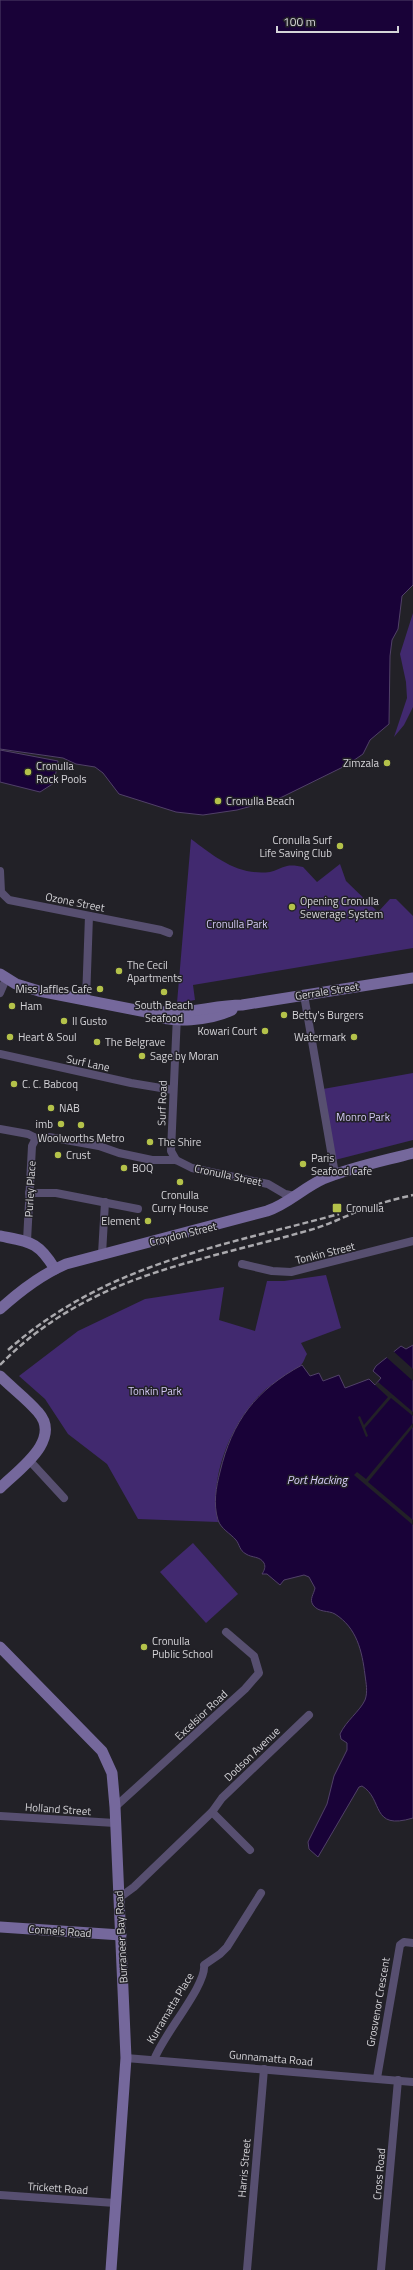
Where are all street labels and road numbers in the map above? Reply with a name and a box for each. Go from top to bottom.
street label: Ozone Street [44,888,106,916]
street label: Gerrale Street [294,978,360,1004]
street label: Surf Lane [65,1051,112,1075]
street label: Surf Road [153,1080,171,1126]
street label: Purley Place [21,1160,39,1218]
street label: Cronulla Street [193,1160,263,1190]
street label: Croydon Street [148,1218,218,1250]
street label: Tonkin Street [294,1238,357,1268]
street label: Excelsior Road [171,1686,231,1744]
street label: Dodson Avenue [220,1723,284,1785]
street label: Holland Street [24,1799,92,1819]
street label: Burraneer Bay Road [111,1890,131,1984]
street label: Connels Road [28,1921,92,1941]
street label: Grosvenor Crescent [362,1956,394,2048]
street label: Kurramatta Place [142,1969,198,2047]
street label: Gunnamatta Road [228,2046,314,2070]
street label: Harris Street [233,2138,255,2198]
street label: Cross Road [369,2147,389,2201]
street label: Trickett Road [27,2178,89,2198]

